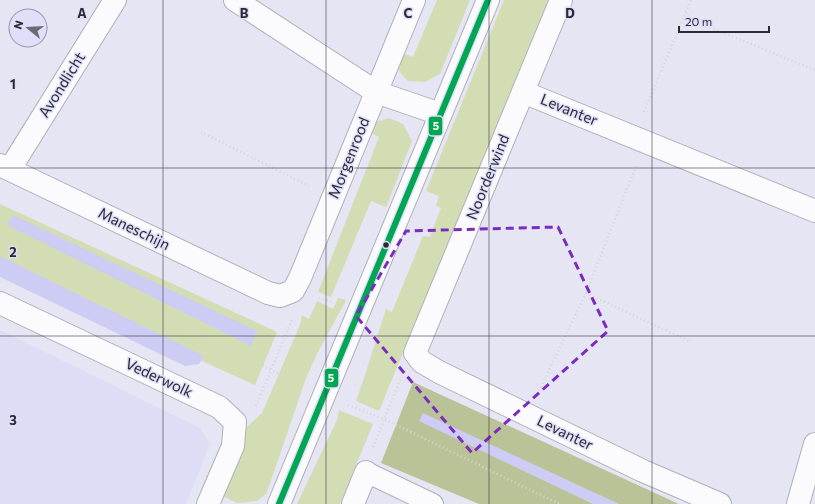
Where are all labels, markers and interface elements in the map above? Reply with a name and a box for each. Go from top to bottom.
text: A [77,5,87,21]
text: B [240,5,249,21]
text: C [404,5,413,21]
text: D [565,5,575,21]
north arrow [8,8,48,48]
scale bar [679,8,769,34]
text: 20 m [685,14,712,28]
text: N [11,19,25,31]
street label: Avondlicht [34,49,88,120]
text: 1 [10,76,16,92]
street label: Levanter [538,89,601,129]
street label: Morgenrood [324,114,373,201]
line badge: 5 [428,116,443,136]
text: 5 [433,119,439,132]
street label: Noorderwind [462,131,512,222]
street label: Maneschijn [96,203,173,253]
unlabelled marker [381,240,391,250]
text: 2 [9,244,17,260]
street label: Vederwolk [123,354,196,401]
line badge: 5 [324,368,339,388]
text: 5 [328,371,334,384]
street label: Levanter [534,411,596,453]
text: 3 [9,412,17,428]

